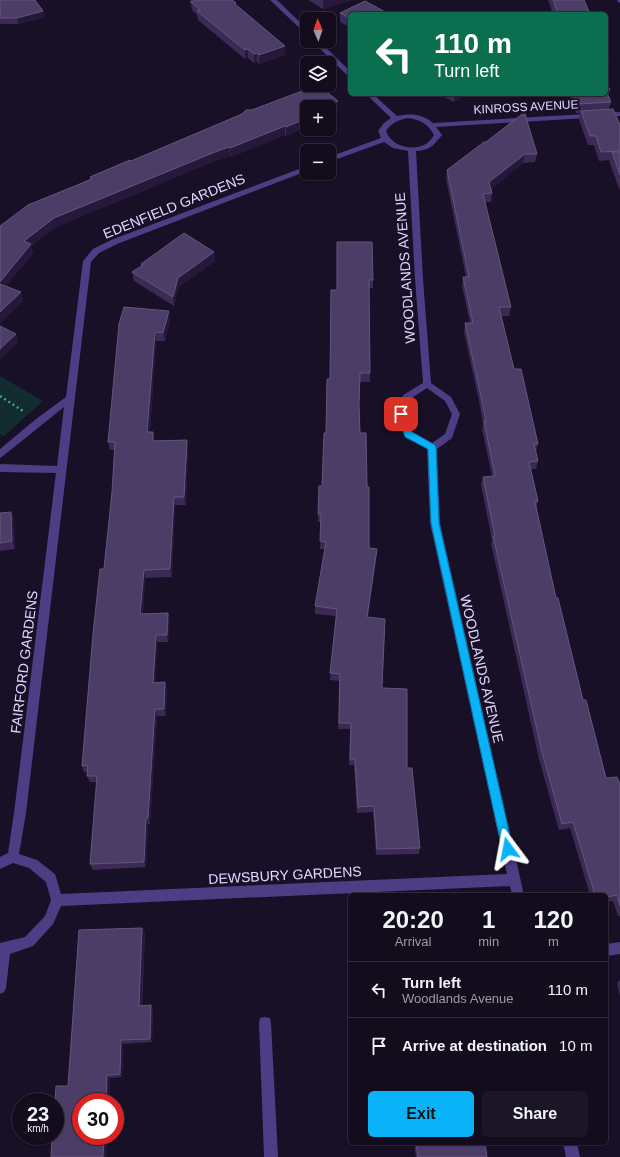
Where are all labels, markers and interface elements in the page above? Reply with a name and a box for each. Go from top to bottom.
north arrow [300,12,336,48]
map controls [300,12,336,180]
icon: left [368,28,420,80]
text: 110 m [434,28,512,59]
button: layers [300,56,336,92]
text: Turn left [434,61,499,81]
street label: KINROSS AVENUE [473,97,579,117]
button: + [300,100,336,136]
button: − [300,144,336,180]
street label: EDENFIELD GARDENS [101,170,247,242]
street label: WOODLANDS AVENUE [392,192,418,344]
pin [384,397,418,431]
icon: arrive [390,403,412,425]
street label: FAIRFORD GARDENS [7,590,41,734]
street label: WOODLANDS AVENUE [457,593,507,745]
position arrow [487,828,529,870]
street label: DEWSBURY GARDENS [208,863,362,887]
text: 20:20 [382,906,444,933]
text: 1 [482,906,495,933]
text: 120 [534,906,574,933]
text: Arrival [395,934,432,949]
text: min [478,934,499,949]
text: m [548,934,559,949]
text: Turn left [402,974,461,991]
icon: left [368,979,390,1001]
text: 110 m [547,981,588,998]
text: Woodlands Avenue [402,991,514,1006]
icon: arrive [368,1035,390,1057]
text: Arrive at destination [402,1037,547,1054]
text: 10 m [559,1037,592,1054]
button: Exit [368,1091,474,1137]
button: Share [482,1091,588,1137]
speed limit sign: 30 [72,1093,124,1145]
text: 23 [27,1103,49,1125]
text: km/h [27,1123,49,1134]

